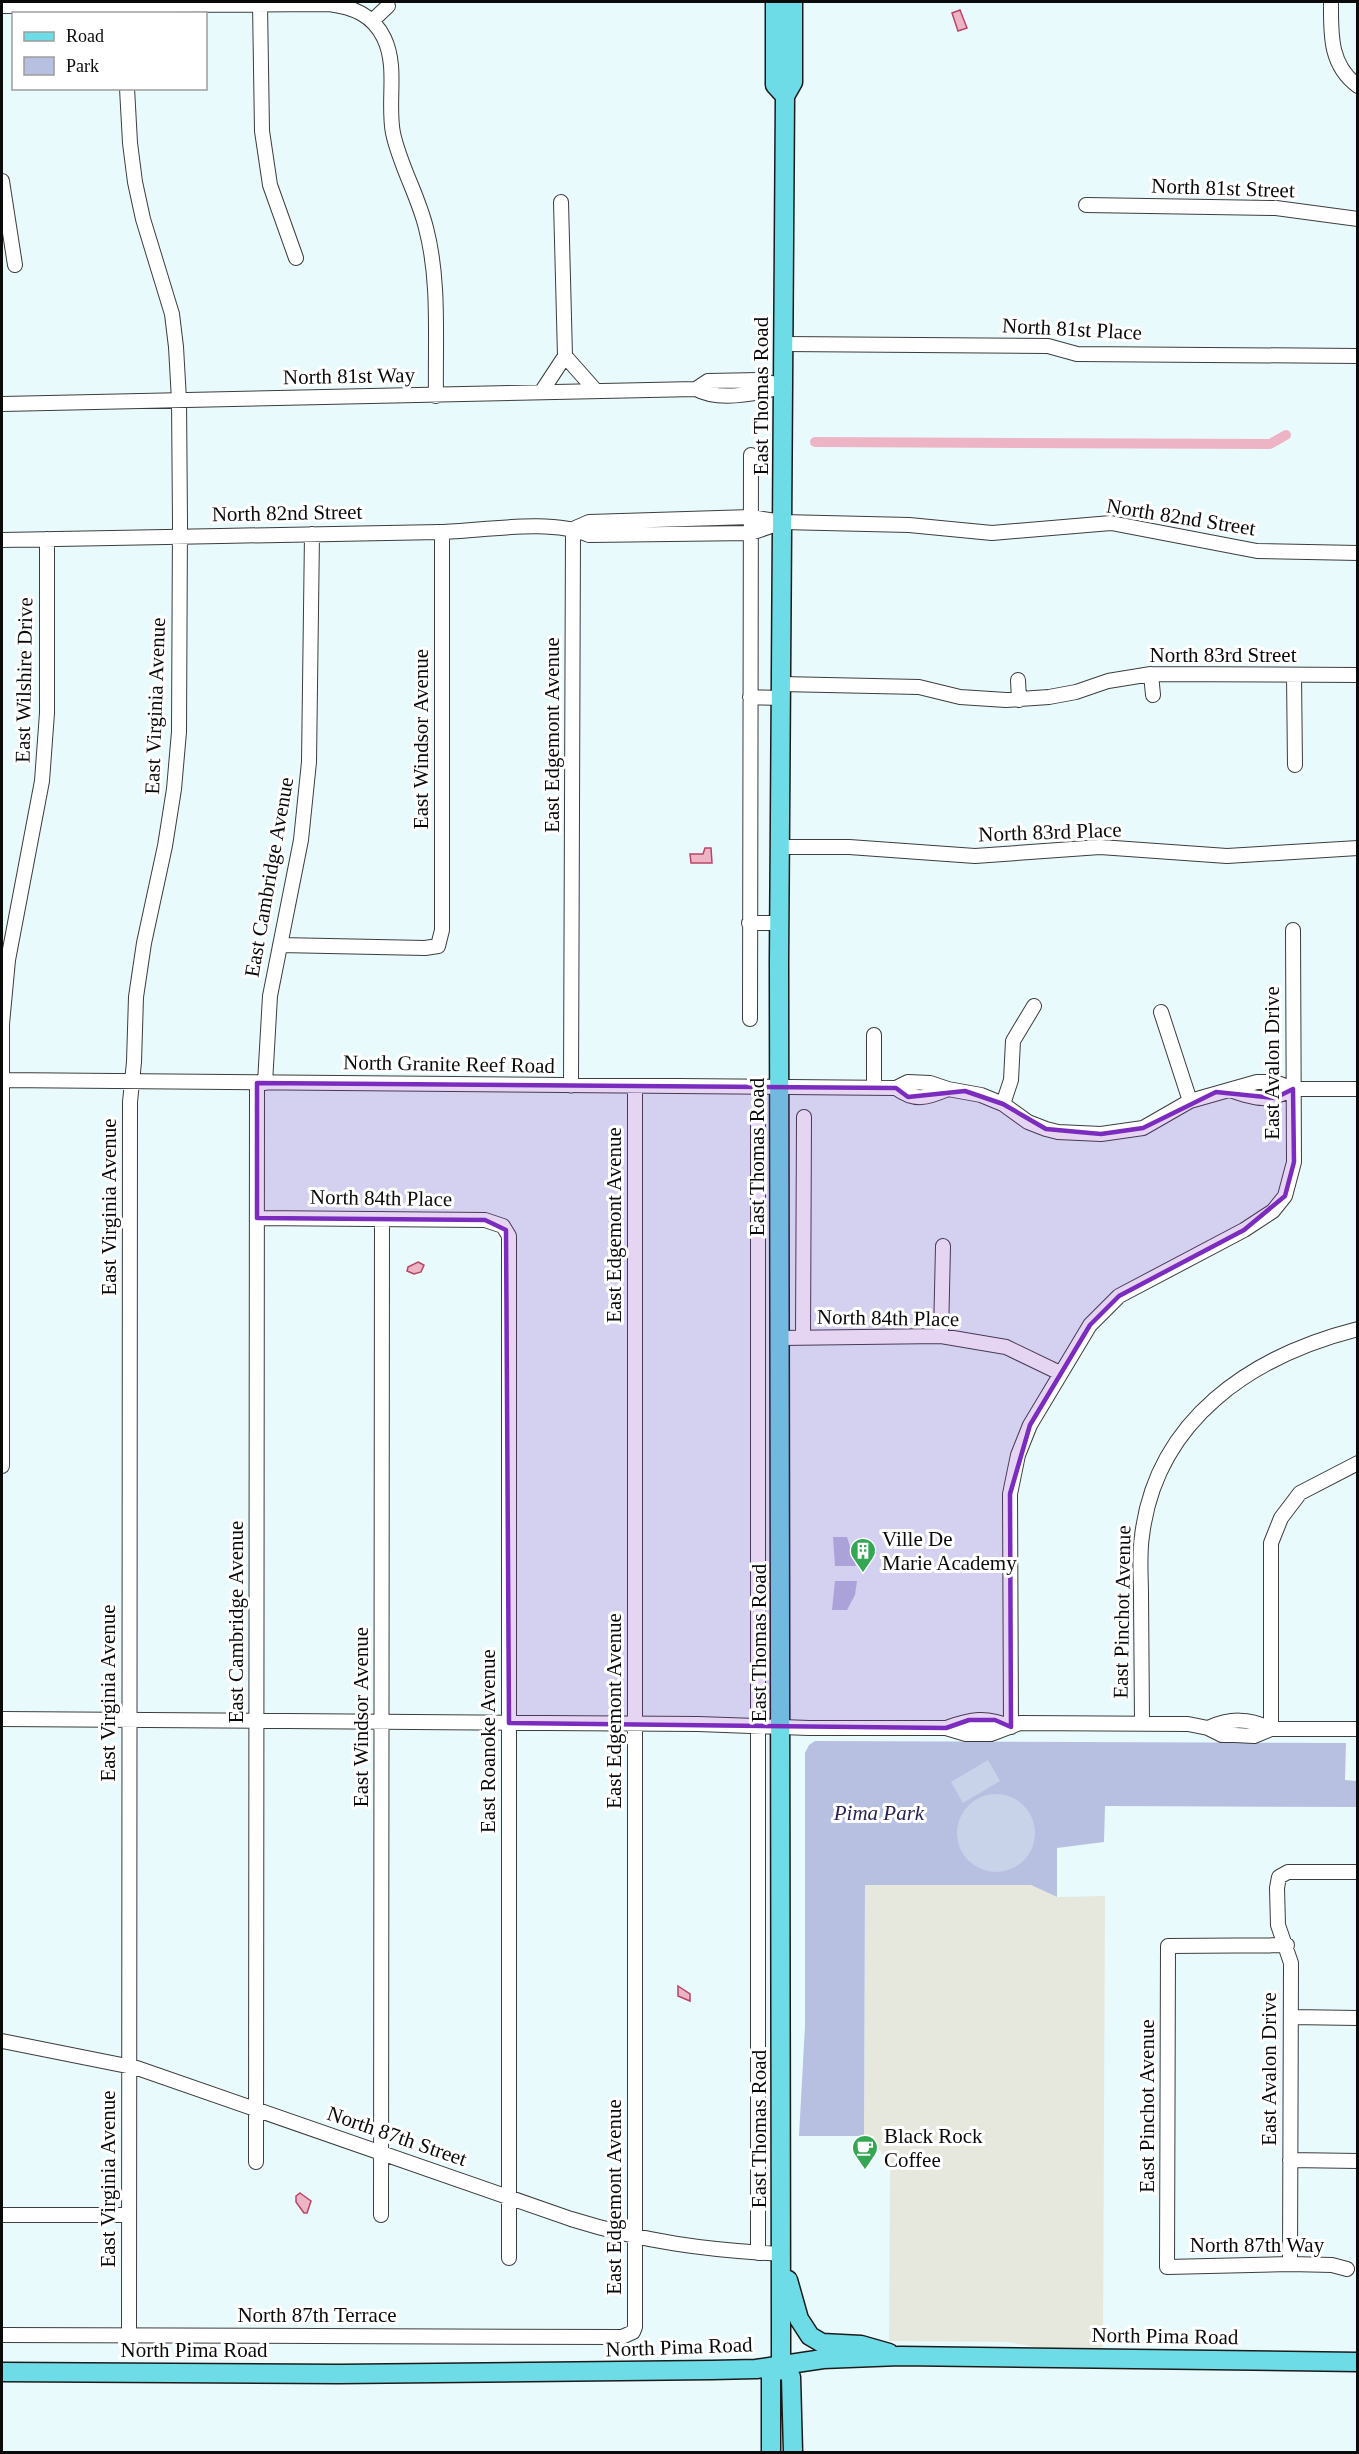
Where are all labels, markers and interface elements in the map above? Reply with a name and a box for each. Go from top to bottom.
legend [12,12,207,90]
text: Road [66,26,104,46]
text: Park [66,56,99,76]
street label: North 81st Street [1151,174,1295,203]
street label: North 81st Place [1001,313,1143,345]
street label: East Thomas Road [749,316,773,475]
street label: North 81st Way [283,363,416,389]
street label: North 82nd Street [1105,493,1257,541]
street label: North 82nd Street [212,500,363,526]
street label: East Wilshire Drive [11,597,37,763]
street label: East Virginia Avenue [140,617,170,795]
street label: East Edgemont Avenue [540,637,564,833]
street label: North 83rd Street [1150,643,1297,667]
street label: East Windsor Avenue [409,649,433,829]
street label: East Cambridge Avenue [240,775,298,979]
street label: North 83rd Place [978,818,1122,846]
street label: East Avalon Drive [1260,986,1284,1140]
street label: North Granite Reef Road [343,1050,556,1078]
street label: East Thomas Road [745,1077,769,1236]
street label: East Virginia Avenue [97,1118,121,1296]
street label: East Edgemont Avenue [602,1127,626,1323]
street label: North 84th Place [310,1185,452,1211]
street label: North 84th Place [817,1305,959,1331]
street label: East Cambridge Avenue [224,1521,248,1723]
street label: East Pinchot Avenue [1108,1525,1136,1699]
place label: Ville De Marie Academy [882,1527,1017,1575]
building icon: Ville De Marie Academy [848,1536,878,1574]
street label: East Thomas Road [747,1563,771,1722]
street label: East Virginia Avenue [96,1604,120,1782]
street label: East Edgemont Avenue [602,1613,626,1809]
street label: East Windsor Avenue [349,1627,373,1807]
street label: East Roanoke Avenue [476,1649,500,1833]
park label: Pima Park [833,1801,925,1825]
street label: East Avalon Drive [1257,1992,1281,2146]
street label: East Pinchot Avenue [1135,2019,1159,2193]
street label: East Thomas Road [747,2049,771,2208]
street label: East Virginia Avenue [96,2090,120,2268]
street label: East Edgemont Avenue [602,2099,626,2295]
street label: North 87th Street [324,2101,470,2171]
place label: Black Rock Coffee [884,2124,983,2172]
cafe icon: Black Rock Coffee [850,2133,880,2171]
street label: North 87th Way [1190,2233,1325,2257]
street label: North 87th Terrace [237,2303,397,2327]
street label: North Pima Road [1091,2323,1239,2349]
street label: North Pima Road [605,2332,753,2362]
street label: North Pima Road [121,2338,268,2362]

